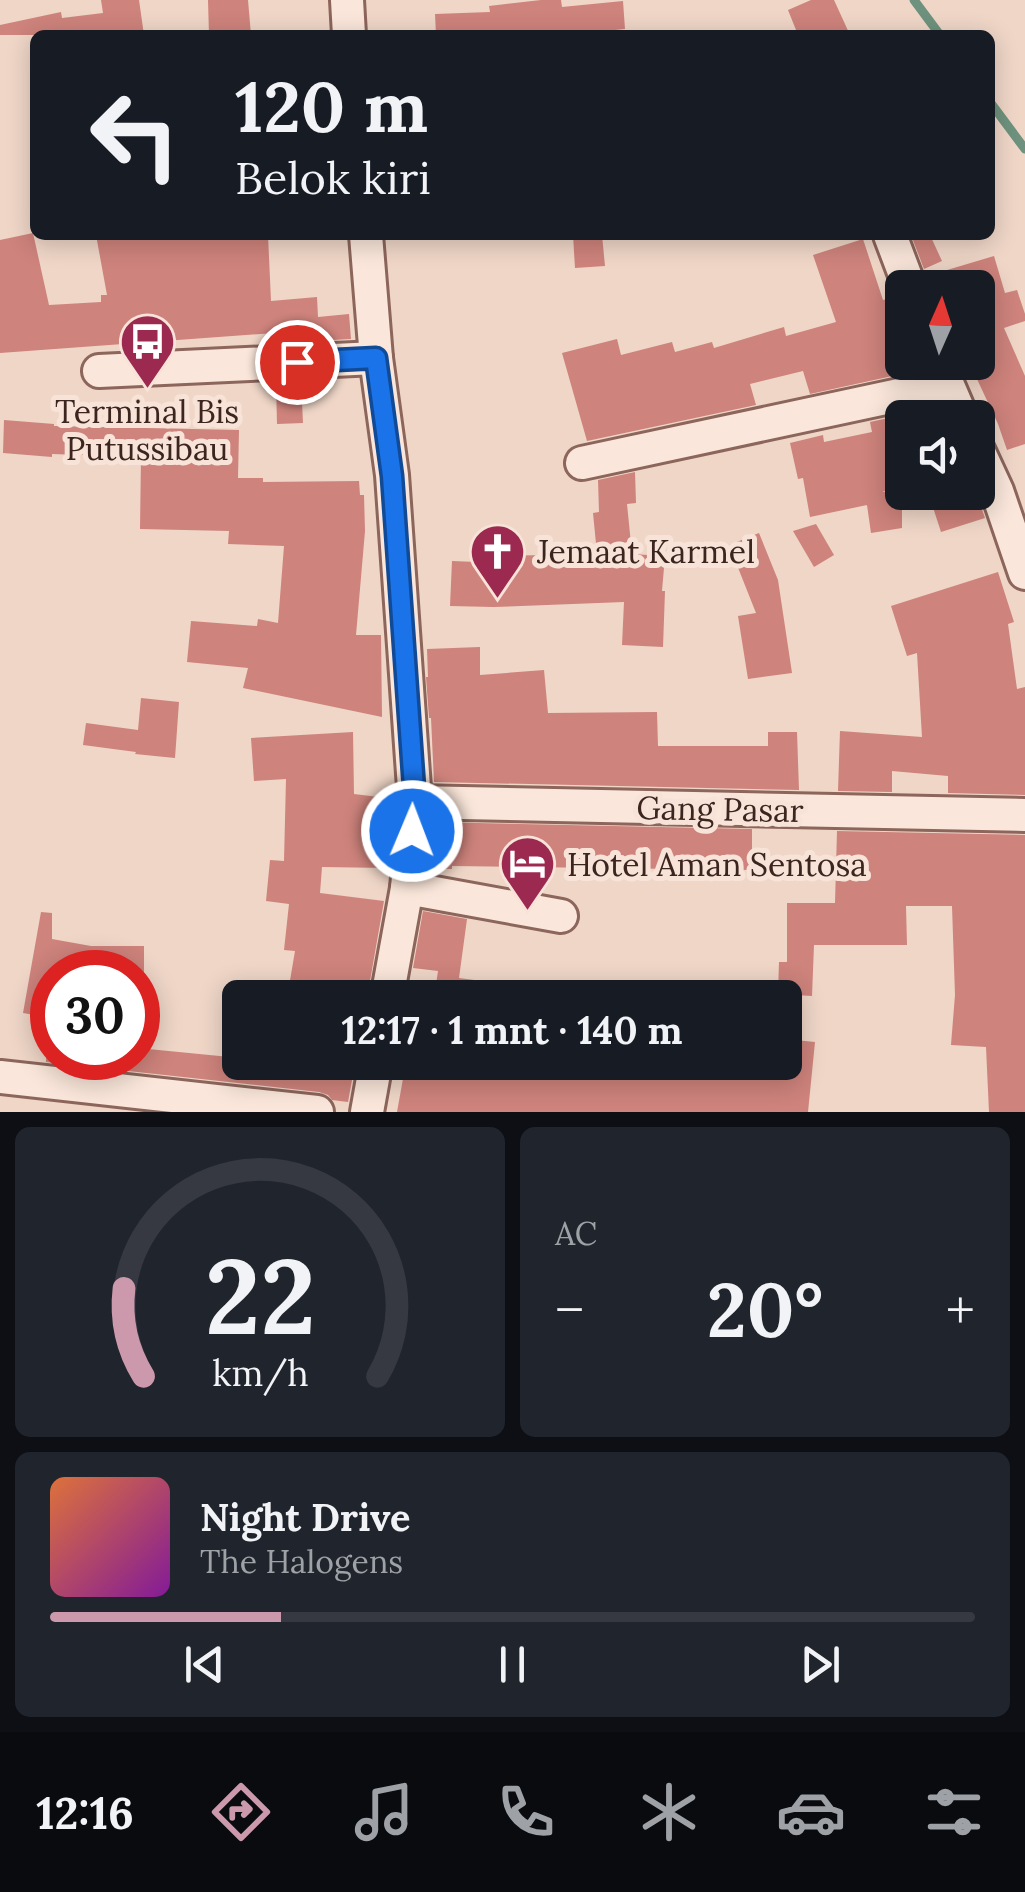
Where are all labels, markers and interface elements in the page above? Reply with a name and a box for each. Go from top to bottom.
text: 120 m [235,62,428,151]
icon: left [70,70,200,200]
text: Belok kiri [235,149,431,206]
north arrow [885,270,995,380]
map controls [885,270,995,510]
bus stop icon: Terminal Bis Putussibau [117,312,177,391]
pin [255,320,340,405]
icon: arrive [270,335,325,390]
place label: Terminal Bis Putussibau [55,391,239,469]
button: sound [885,400,995,510]
church icon: Jemaat Karmel [468,521,528,600]
place label: Jemaat Karmel [536,531,755,572]
position arrow [360,779,464,883]
street label: Gang Pasar [636,787,804,831]
hotel icon: Hotel Aman Sentosa [498,834,558,913]
place label: Hotel Aman Sentosa [567,844,867,885]
speed limit sign: 30 [30,950,160,1080]
text: 12:17 · 1 mnt · 140 m [341,1006,683,1054]
text: AC [555,1213,597,1254]
text: 22 [205,1229,315,1362]
text: 20° [707,1262,823,1358]
text: − [555,1275,584,1345]
text: + [946,1275,975,1345]
text: km/h [212,1350,308,1396]
text: Night Drive [200,1493,411,1541]
text: The Halogens [200,1541,403,1582]
icon: previous [177,1637,232,1692]
icon: pause [485,1637,540,1692]
icon: next [793,1637,848,1692]
icon: directions [206,1777,276,1847]
icon: music [349,1777,419,1847]
icon: phone [491,1777,561,1847]
icon: climate [634,1777,704,1847]
icon: car [776,1777,846,1847]
icon: filters [919,1777,989,1847]
text: 12:16 [36,1784,134,1841]

